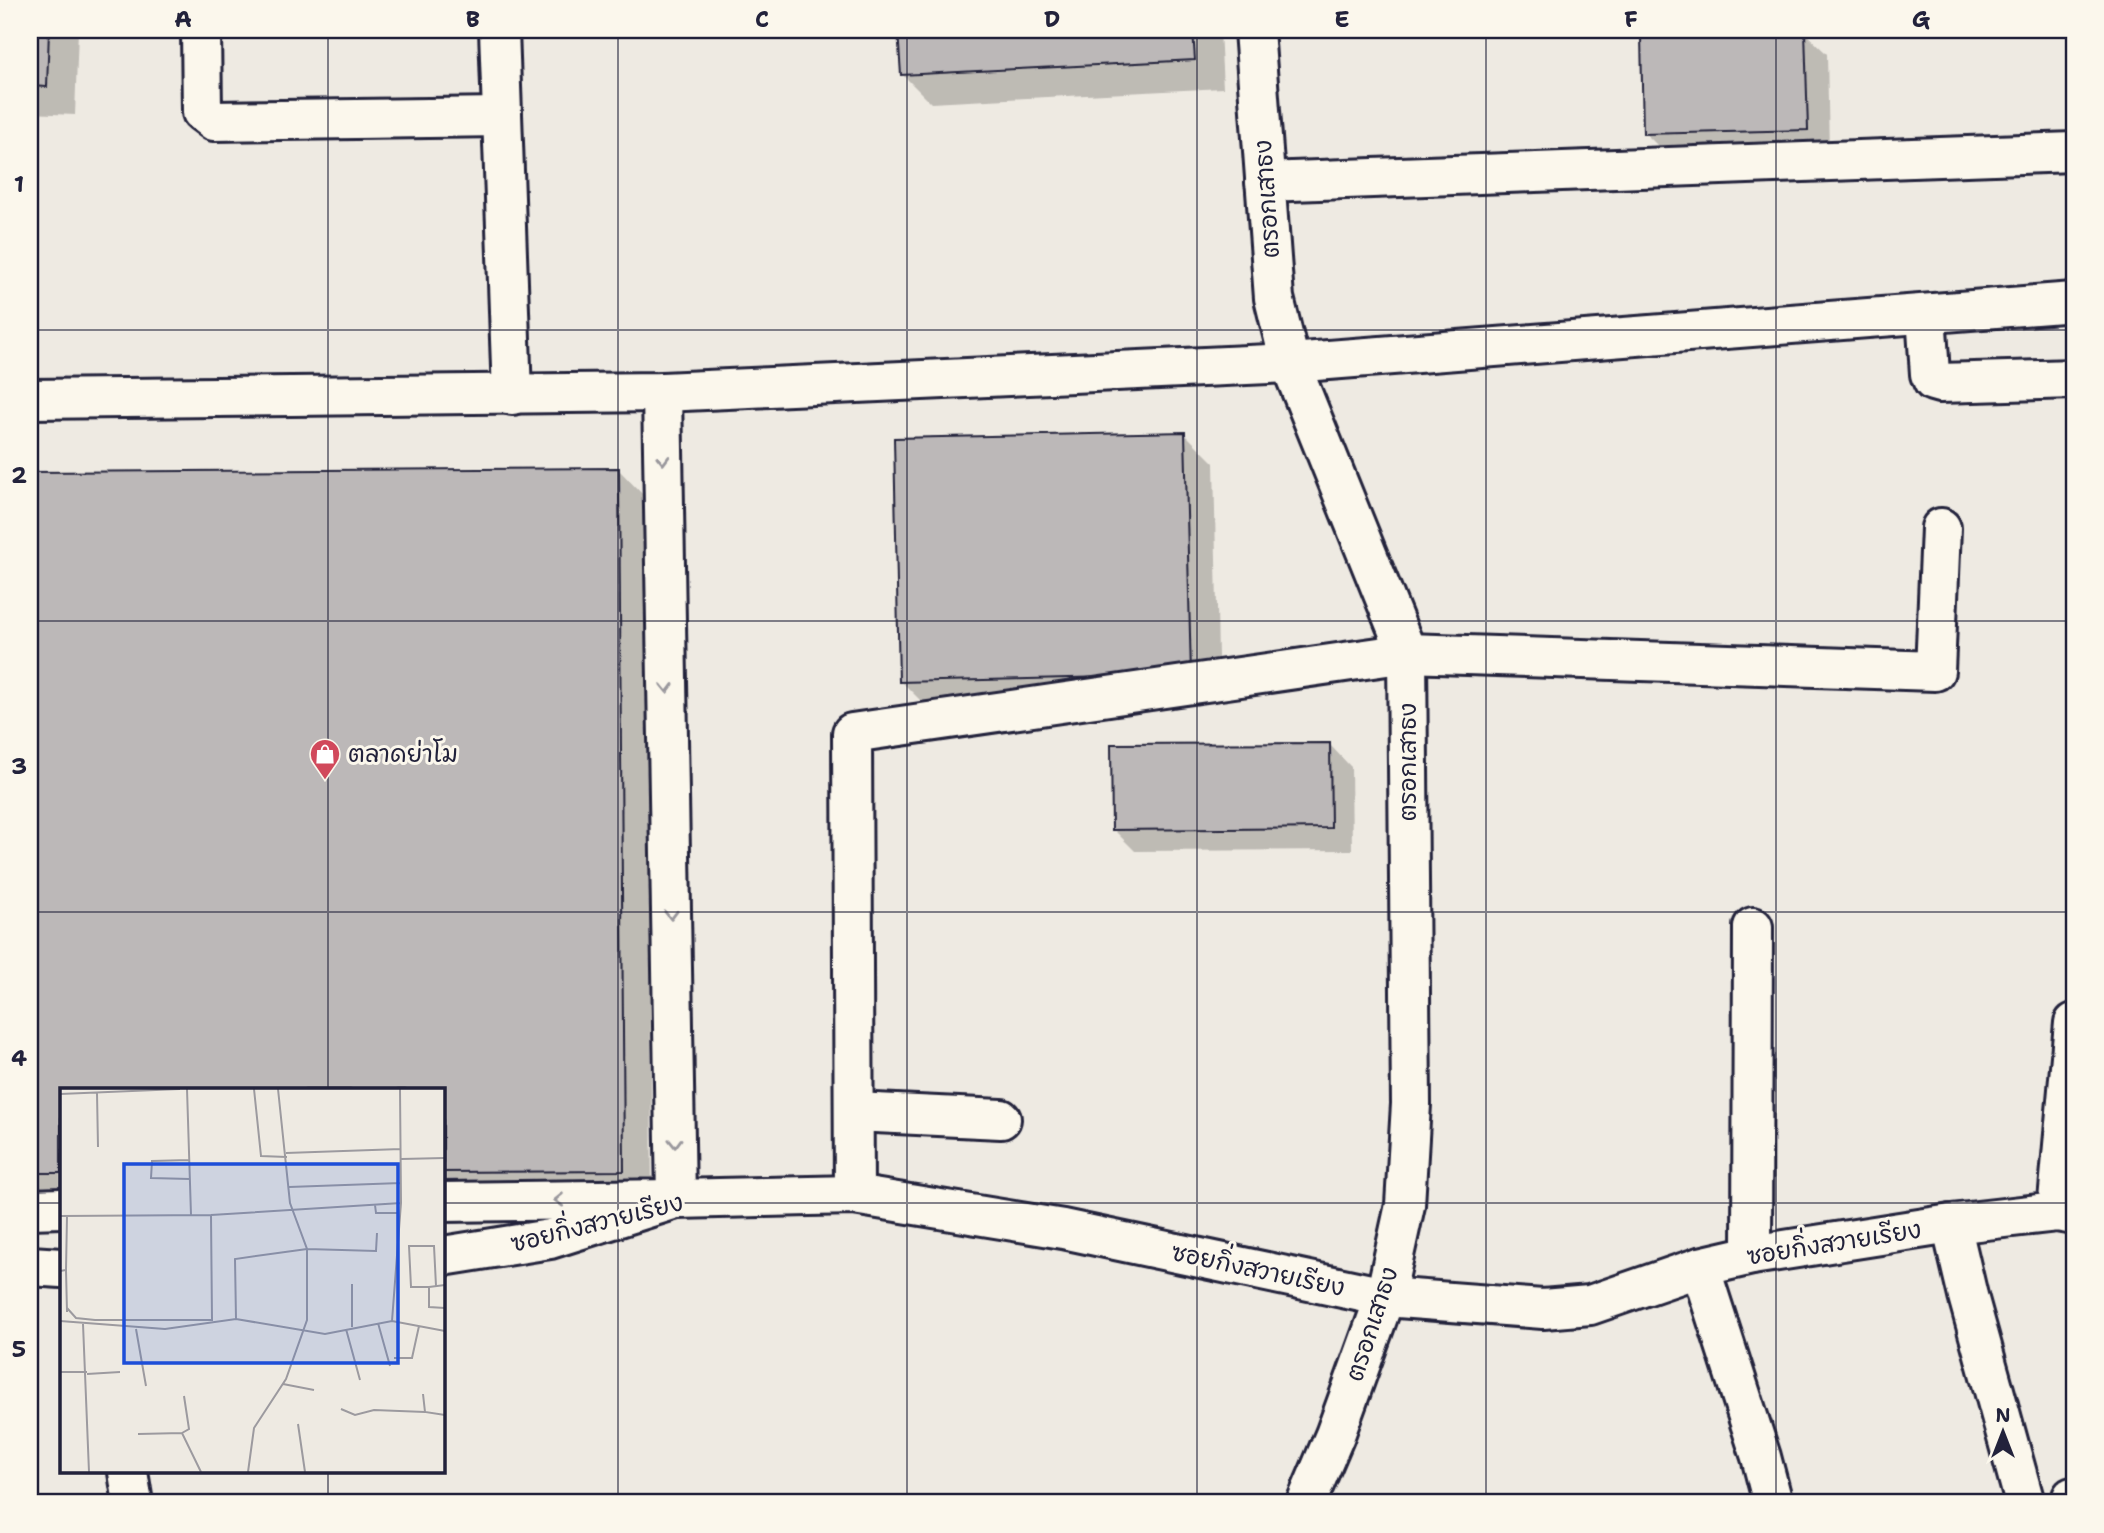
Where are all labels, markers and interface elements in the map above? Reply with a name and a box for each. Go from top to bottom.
text: A [174,4,192,34]
text: B [466,4,480,34]
text: C [755,4,769,34]
text: D [1044,4,1060,34]
text: E [1334,4,1350,34]
text: F [1624,4,1638,34]
text: G [1912,4,1931,34]
street label: ตรอกเสาธง [1247,139,1287,259]
text: 1 [14,169,24,199]
one-way arrow [655,456,671,466]
text: 2 [11,460,27,490]
one-way arrow [659,683,675,694]
street label: ตรอกเสาธง [1392,703,1424,821]
shop icon: ตลาดย่าโม [308,737,342,781]
place label: ตลาดย่าโม [348,738,458,770]
text: 3 [11,751,27,781]
one-way arrow [663,911,679,921]
text: 4 [11,1043,27,1073]
inset map [60,1088,444,1474]
one-way arrow [667,1138,683,1149]
street label: ซอยกิ่งสวายเรียง [506,1181,686,1260]
one-way arrow [553,1193,564,1208]
street label: ซอยกิ่งสวายเรียง [1744,1208,1924,1273]
street label: ซอยกิ่งสวายเรียง [1168,1231,1349,1304]
street label: ตรอกเสาธง [1338,1263,1406,1385]
text: 5 [12,1334,26,1364]
north arrow [1968,1396,2038,1466]
text: N [1995,1403,2011,1428]

